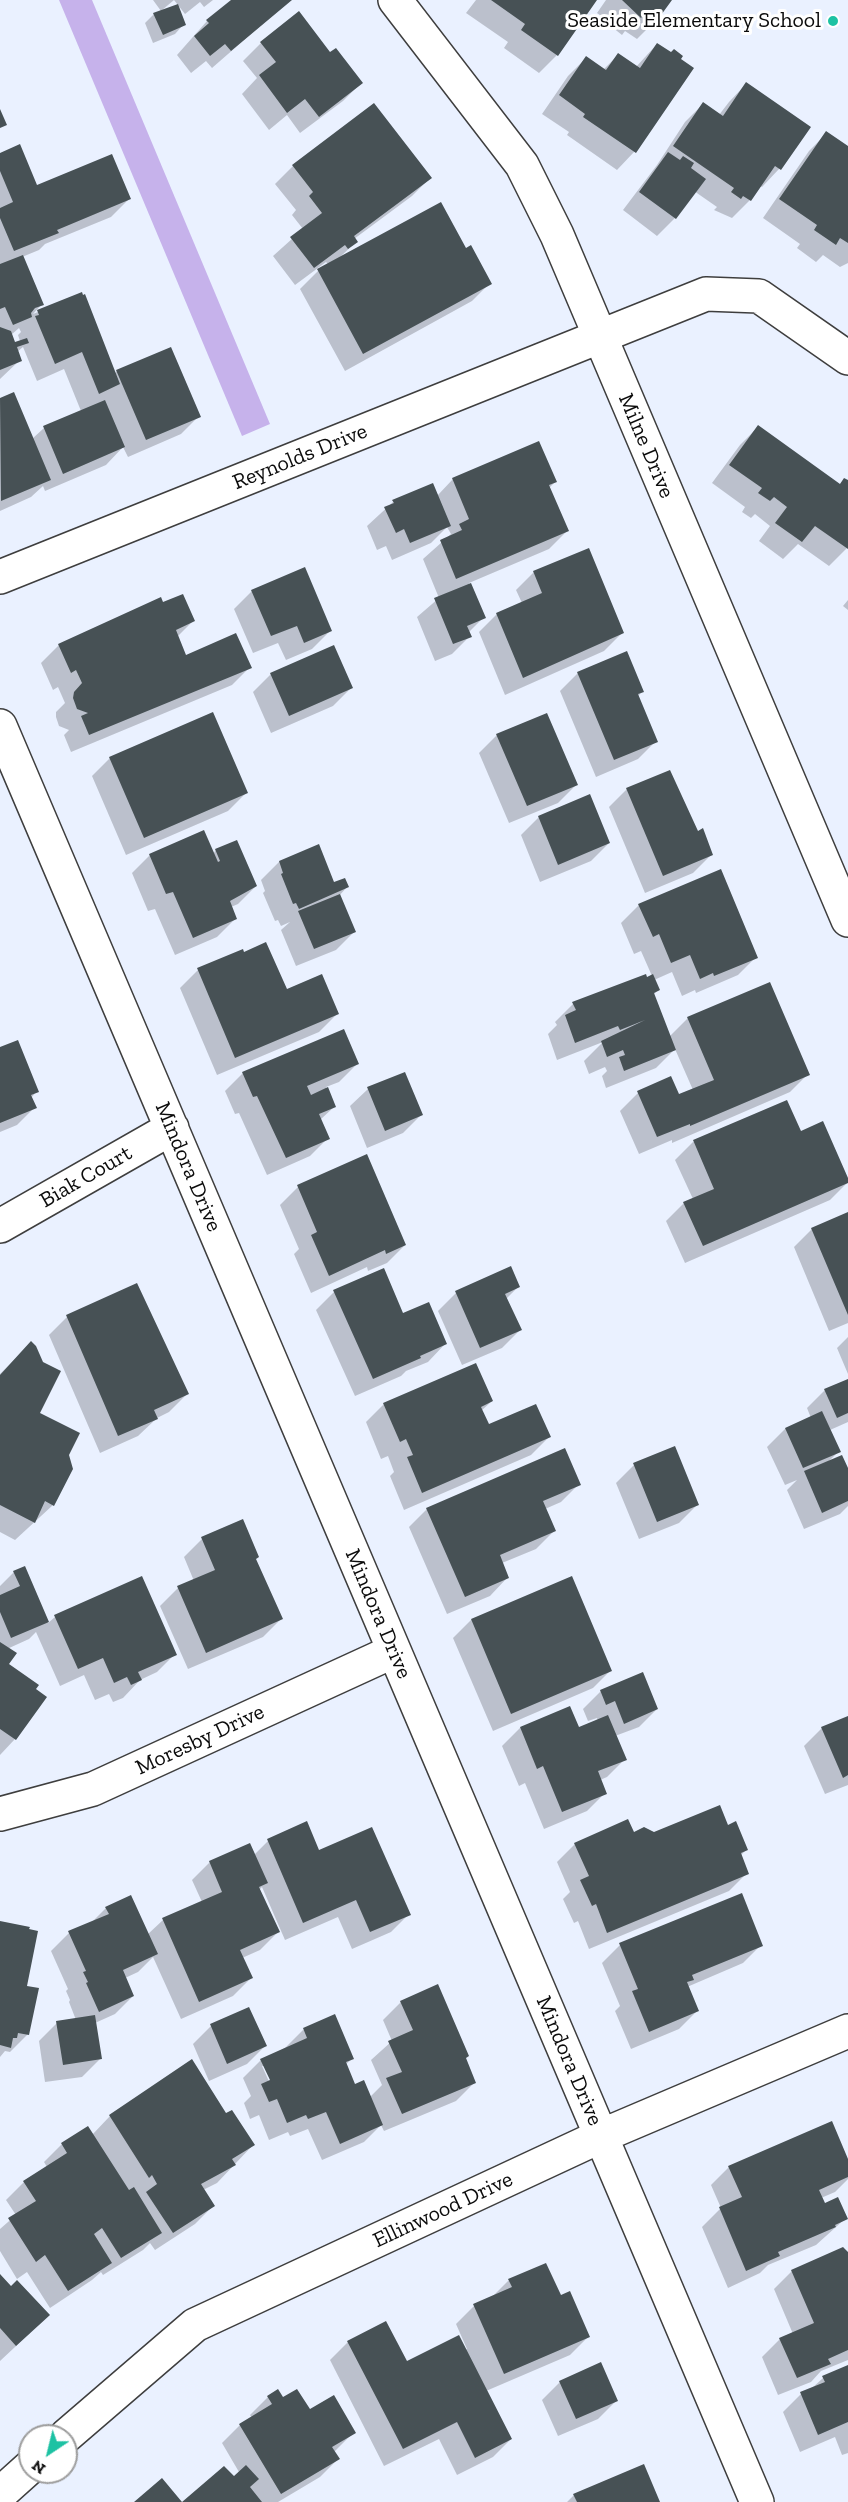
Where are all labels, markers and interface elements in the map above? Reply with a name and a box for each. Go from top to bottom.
place label: Seaside Elementary School [567,8,821,34]
marker: Seaside Elementary School [826,14,840,28]
street label: Milne Drive [612,390,680,502]
street label: Reynolds Drive [229,418,371,496]
street label: Mindora Drive [149,1098,227,1236]
street label: Biak Court [35,1140,137,1214]
street label: Mindora Drive [339,1545,417,1683]
street label: Moresby Drive [132,1699,268,1781]
street label: Mindora Drive [530,1992,608,2130]
street label: Ellinwood Drive [369,2166,517,2254]
north arrow [18,2424,78,2484]
text: N [28,2456,49,2479]

